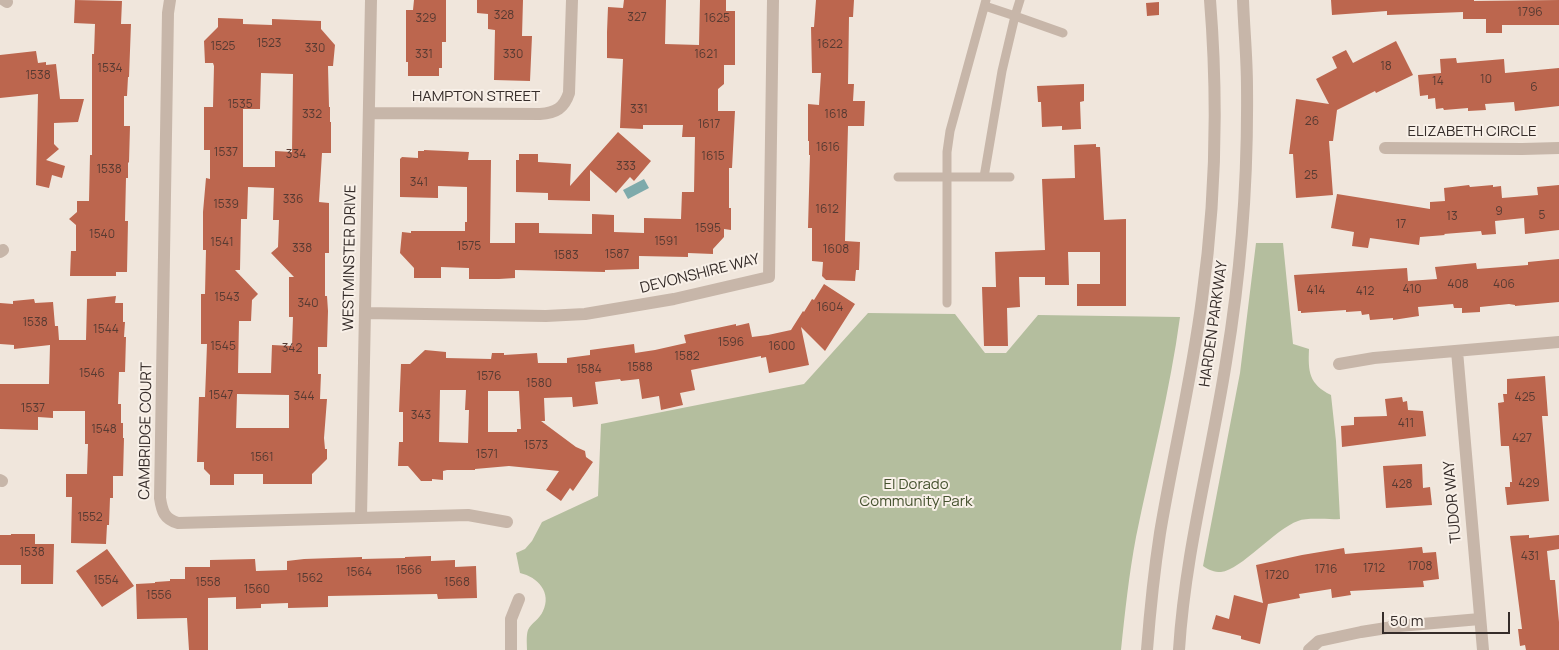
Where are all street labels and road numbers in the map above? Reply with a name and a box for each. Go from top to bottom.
street label: HAMPTON STREET [412,88,540,106]
street label: ELIZABETH CIRCLE [1408,123,1536,141]
street label: WESTMINSTER DRIVE [340,185,360,331]
street label: DEVONSHIRE WAY [638,250,762,298]
street label: HARDEN PARKWAY [1196,260,1232,388]
street label: CAMBRIDGE COURT [136,362,156,500]
street label: TUDOR WAY [1440,460,1466,544]

